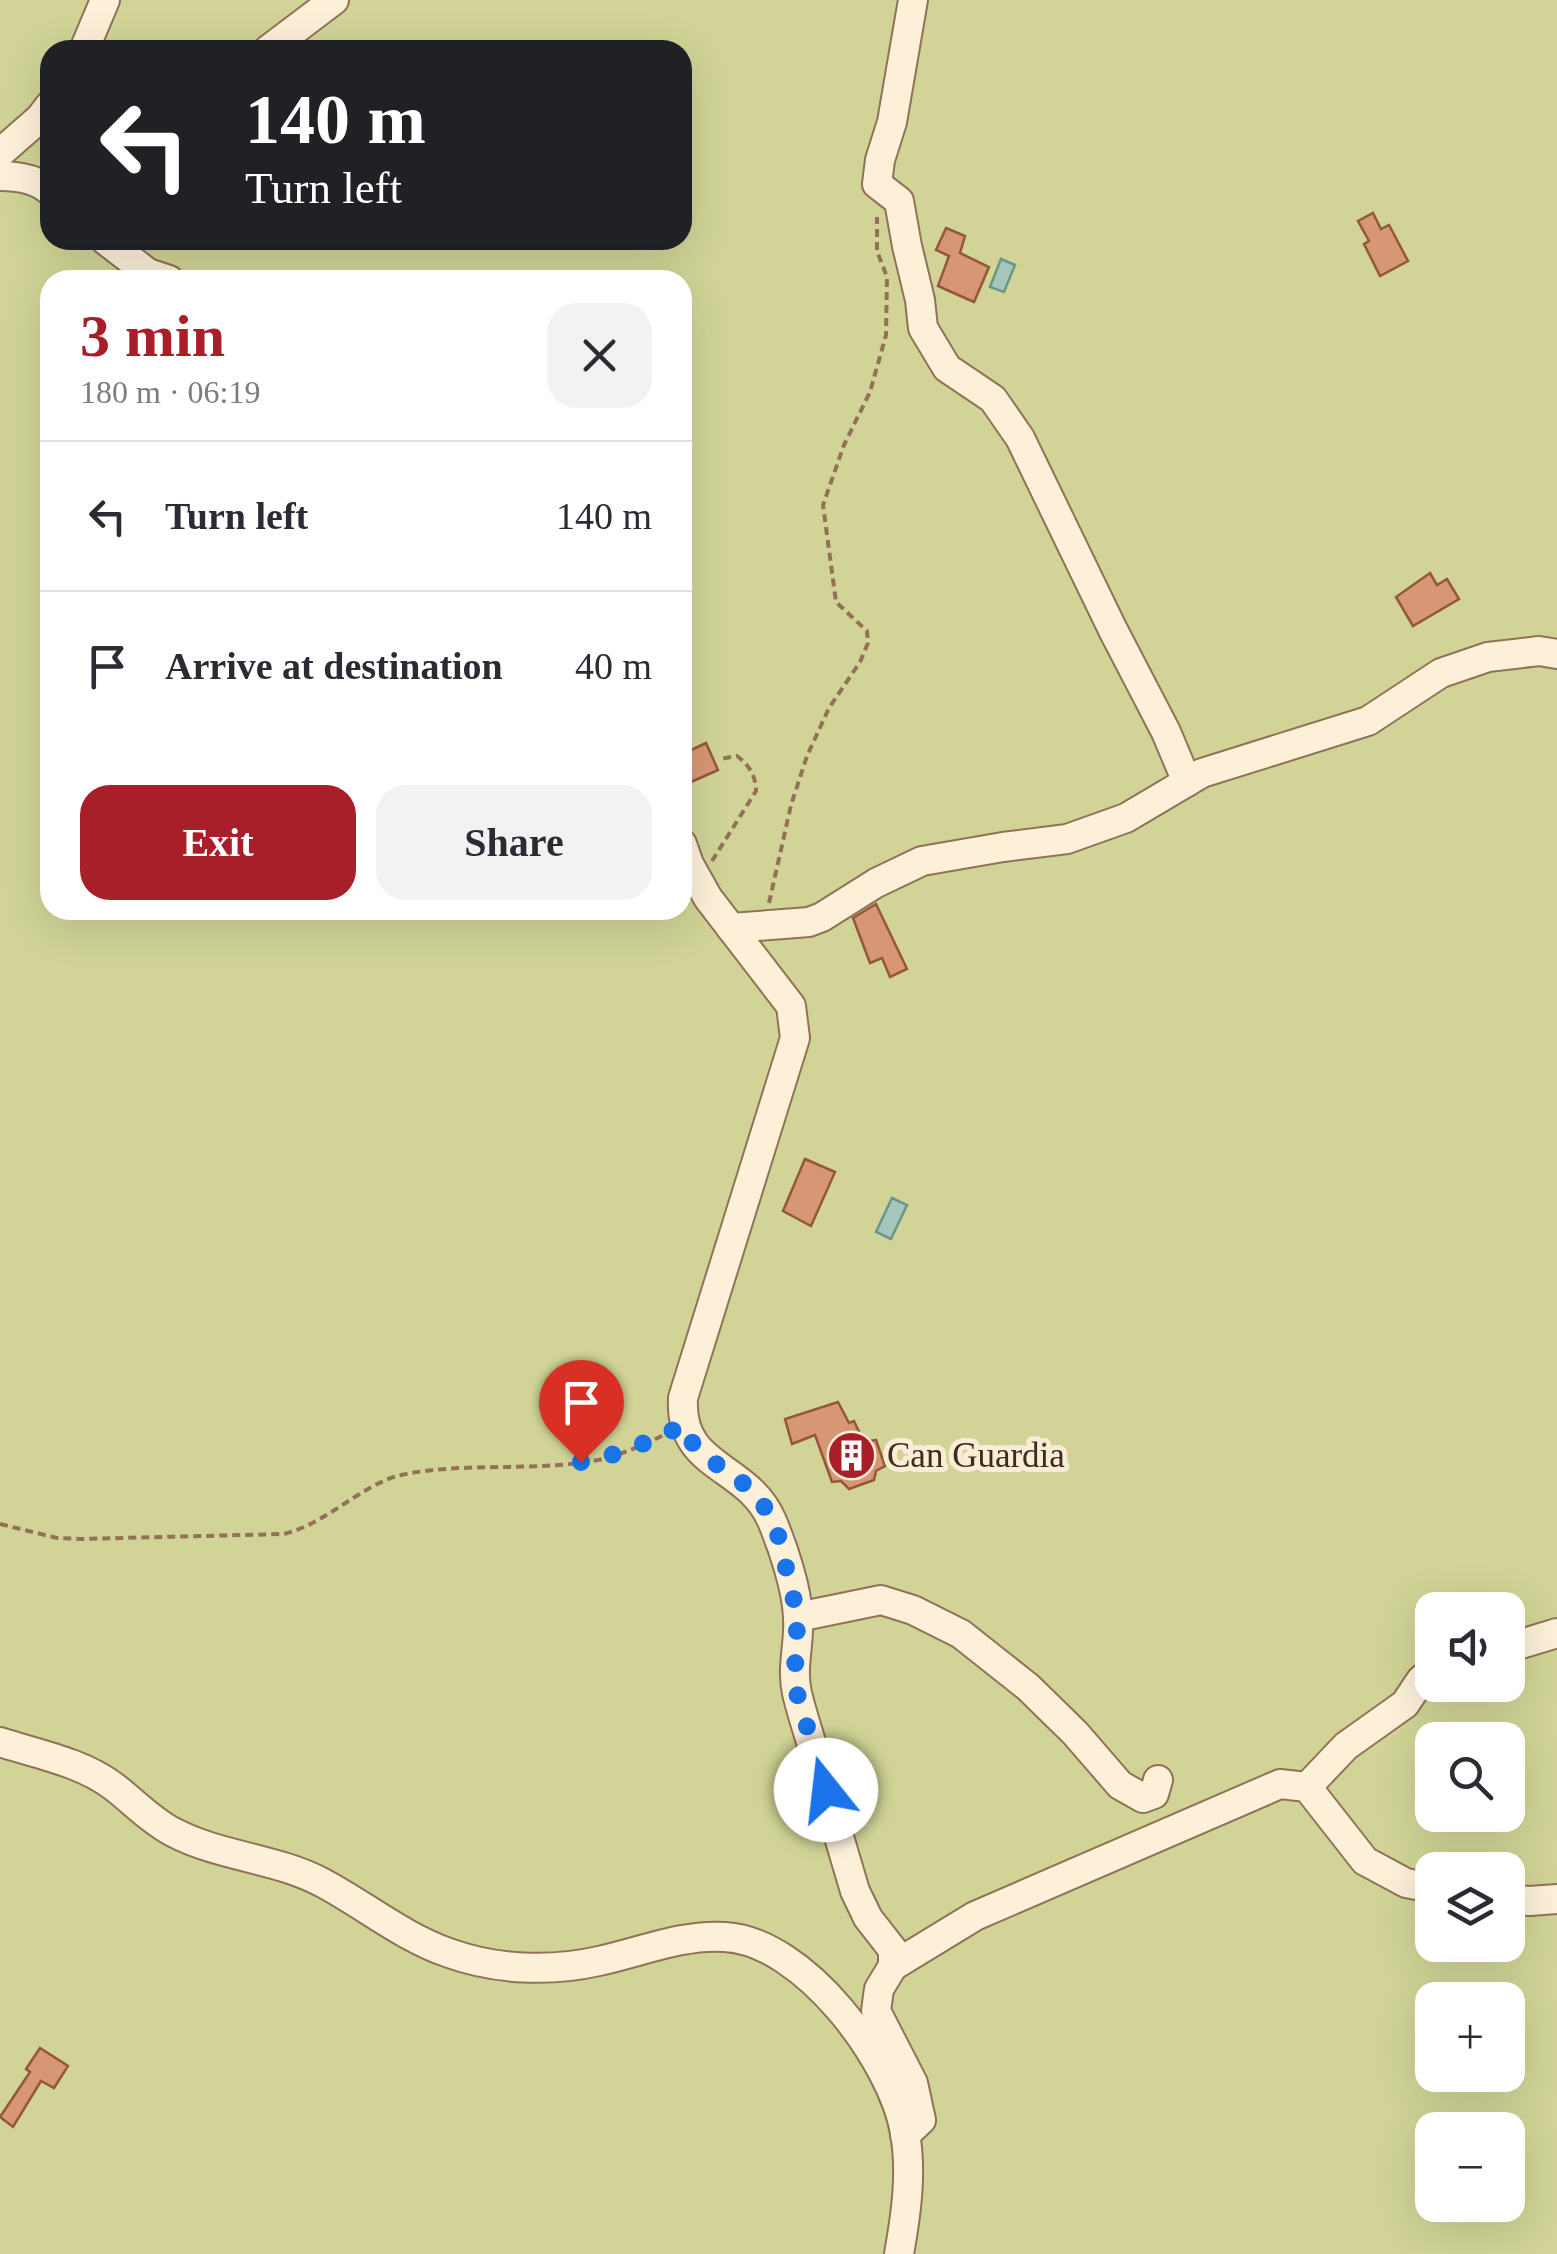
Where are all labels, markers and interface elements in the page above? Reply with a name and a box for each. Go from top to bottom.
icon: left [80,80,210,210]
text: 140 m [245,81,426,158]
text: Turn left [245,163,402,213]
text: 3 min [80,303,225,369]
button: close [547,303,652,408]
text: 180 m · 06:19 [80,374,260,410]
icon: left [80,489,135,544]
text: Turn left [165,495,308,537]
text: 140 m [556,495,652,537]
icon: arrive [80,639,135,694]
text: Arrive at destination [165,645,503,687]
text: 40 m [575,645,652,687]
button: Exit [80,785,356,900]
button: Share [376,785,652,900]
pin [539,1360,624,1463]
icon: arrive [554,1375,609,1430]
building icon: Can Guardia [826,1429,878,1481]
place label: Can Guardia [887,1436,1065,1475]
map controls [1415,1592,1525,2222]
button: sound [1415,1592,1525,1702]
button: search [1415,1722,1525,1832]
position arrow [774,1738,878,1842]
button: layers [1415,1852,1525,1962]
button: + [1415,1982,1525,2092]
button: − [1415,2112,1525,2222]

